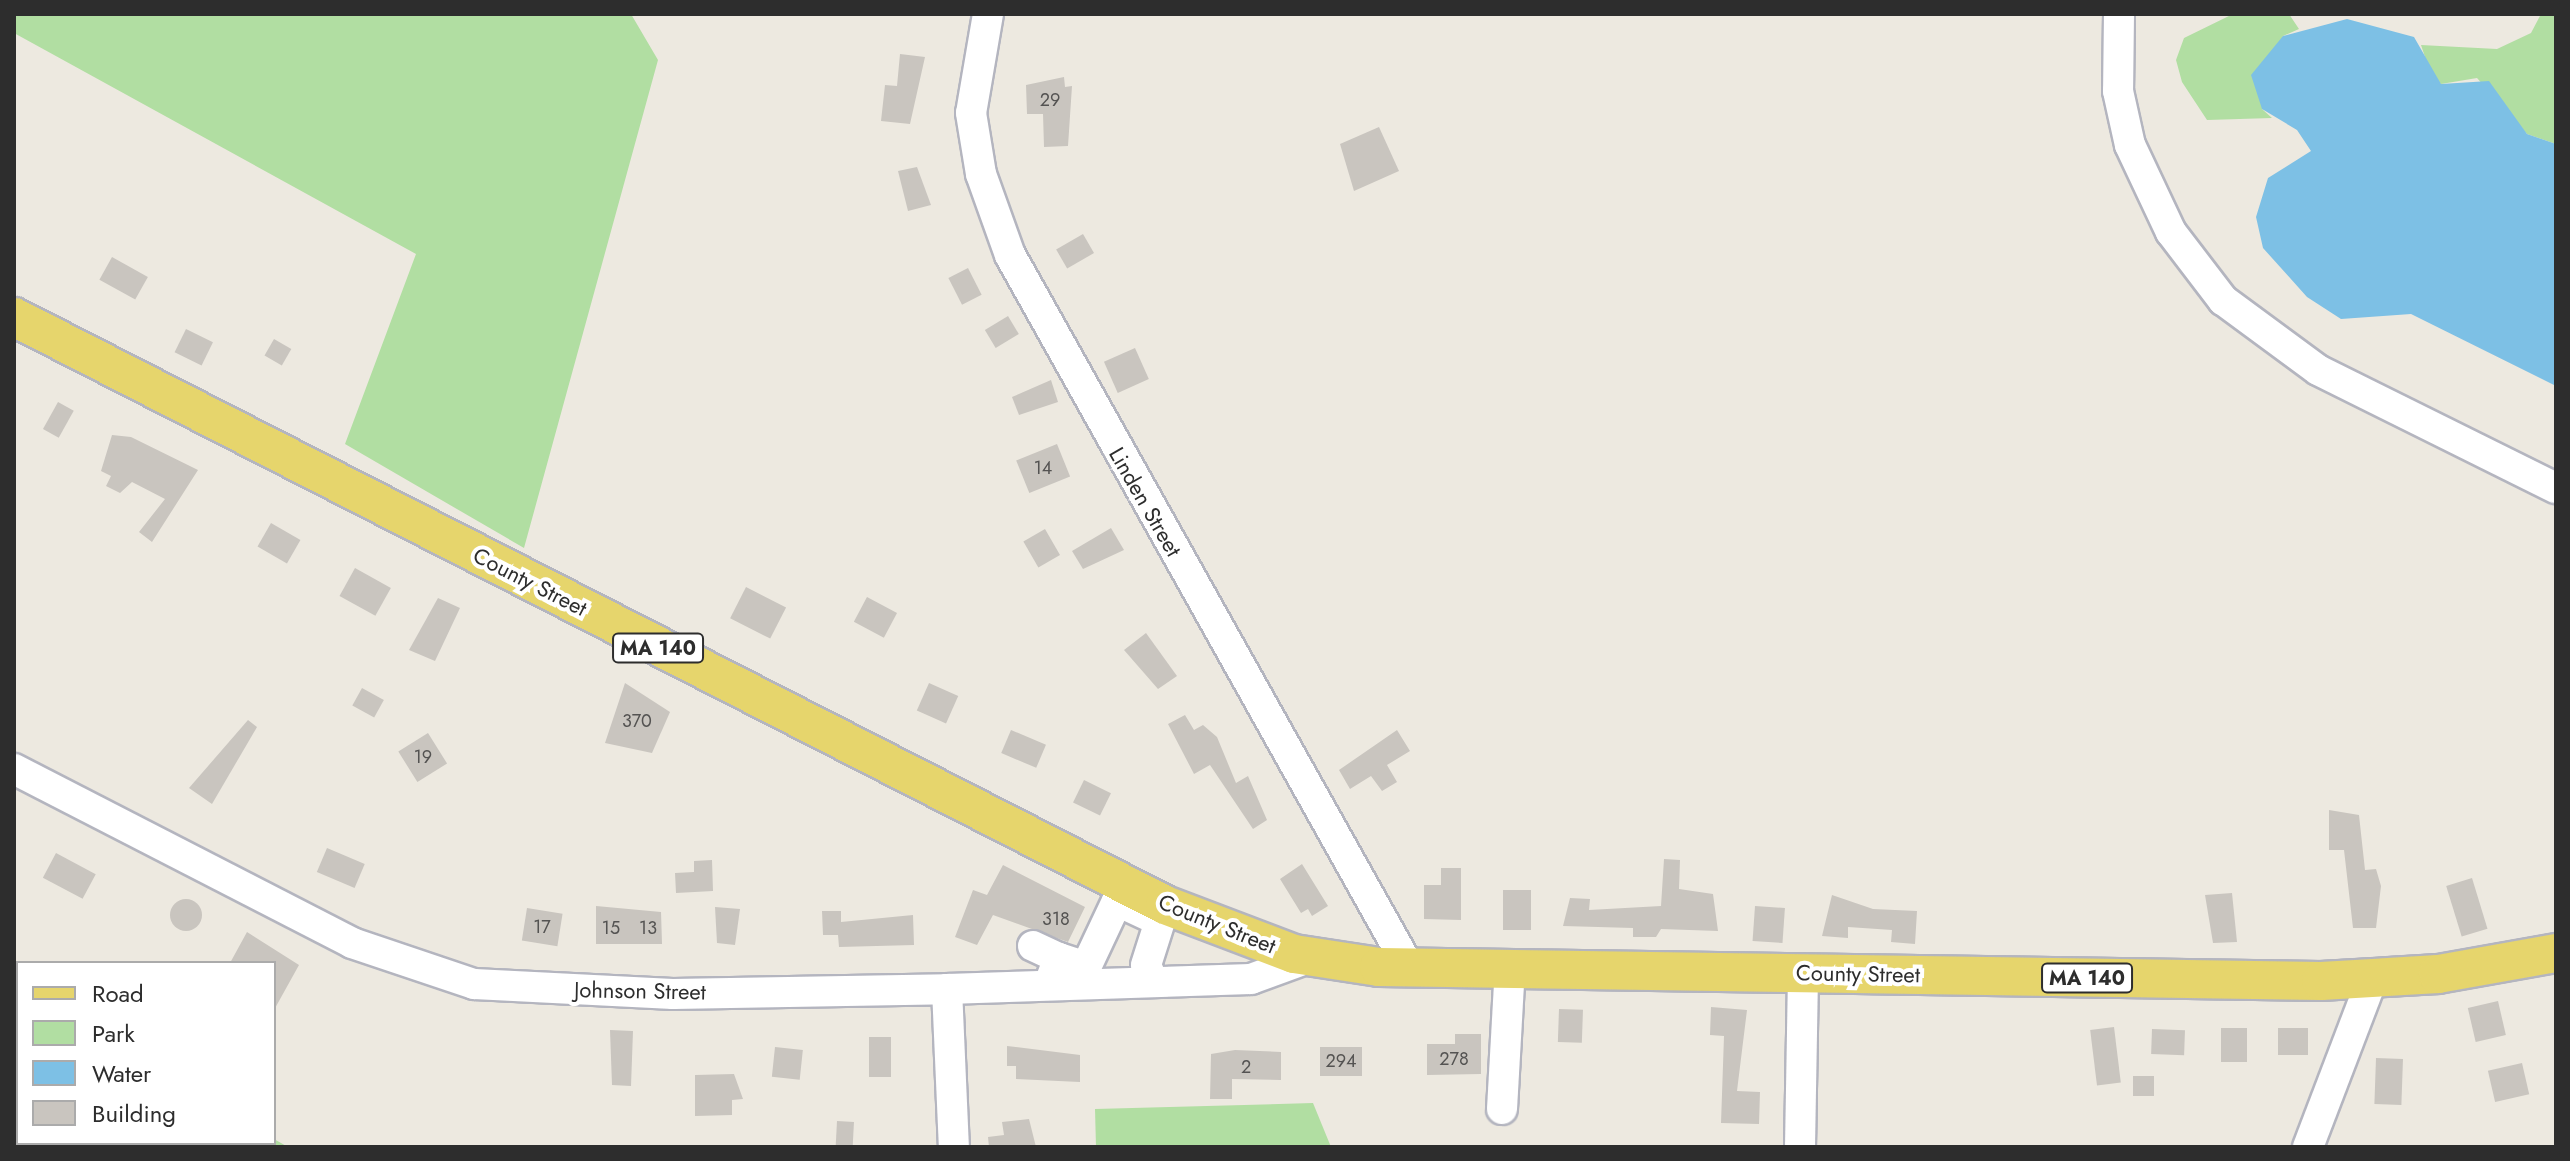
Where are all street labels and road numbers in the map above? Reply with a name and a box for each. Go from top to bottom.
street label: Linden Street [1103,443,1187,561]
street label: County Street [469,542,591,622]
road number: MA 140 [612,632,704,664]
street label: County Street [1154,888,1280,960]
street label: County Street [1796,960,1920,988]
road number: MA 140 [2041,962,2133,994]
street label: Johnson Street [574,977,706,1005]

